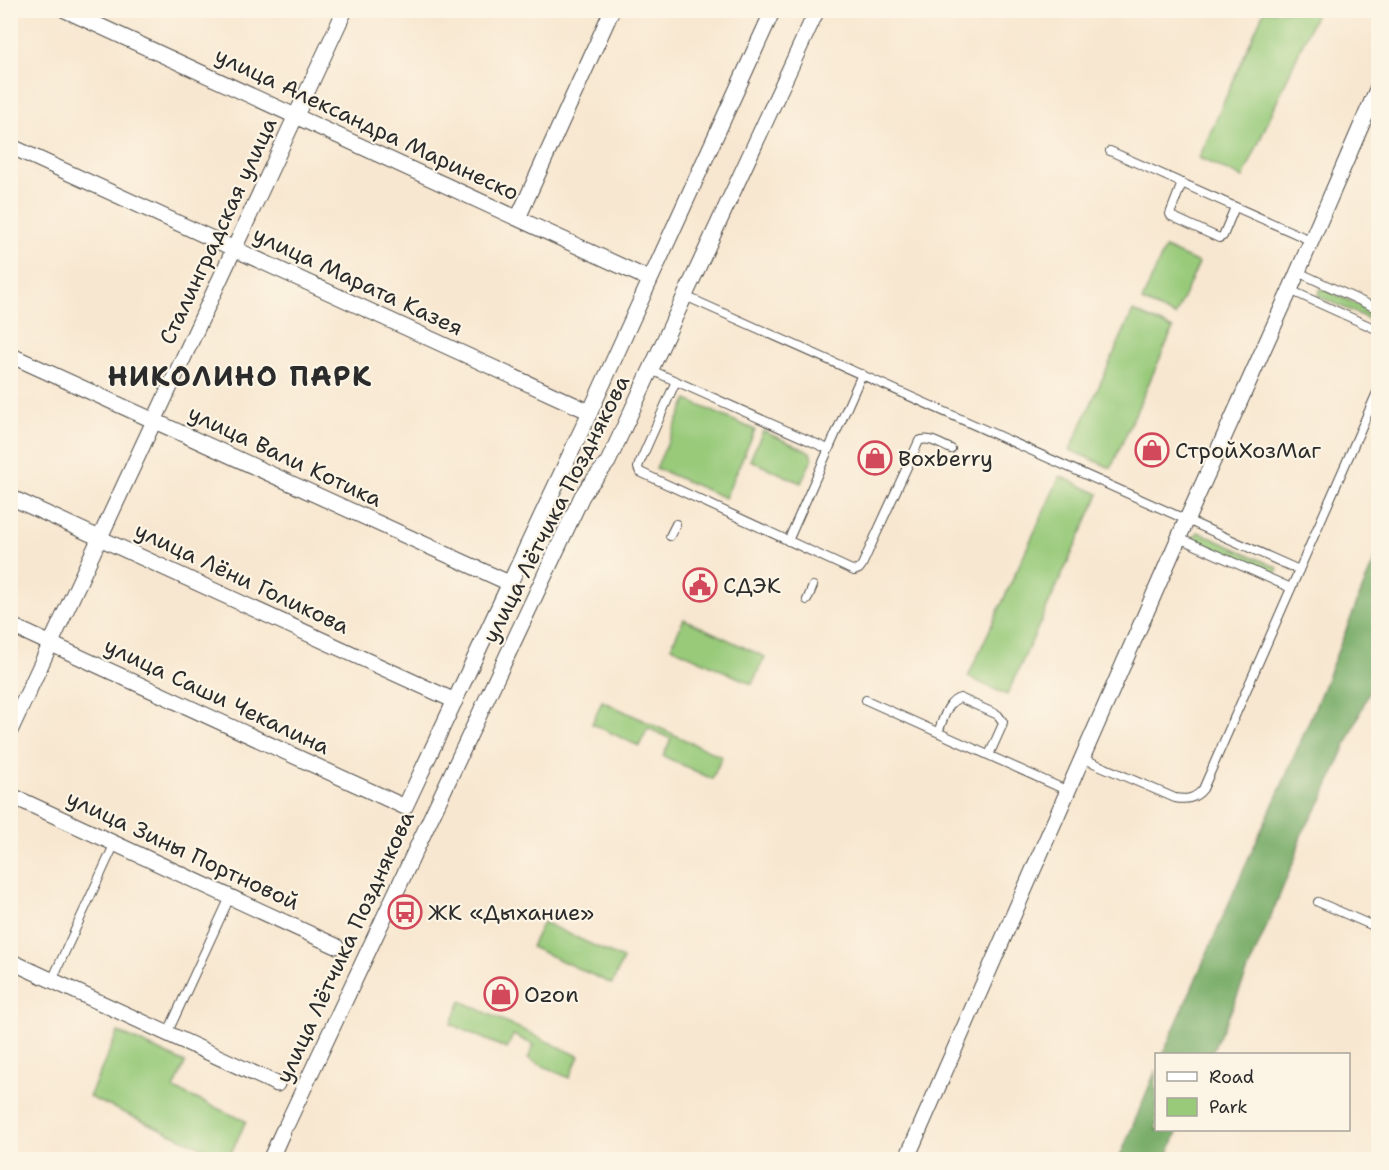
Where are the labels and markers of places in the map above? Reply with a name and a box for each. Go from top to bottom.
shop icon: СтройХозМаг [1134,432,1170,468]
place label: СтройХозМаг [1175,436,1321,465]
shop icon: Boxberry [857,440,893,476]
place label: Boxberry [898,444,993,473]
public building icon: СДЭК [682,567,718,603]
place label: СДЭК [723,571,781,600]
bus stop icon: ЖК «Дыхание» [387,894,423,930]
place label: ЖК «Дыхание» [428,898,594,927]
shop icon: Ozon [483,976,519,1012]
place label: Ozon [524,980,579,1009]

